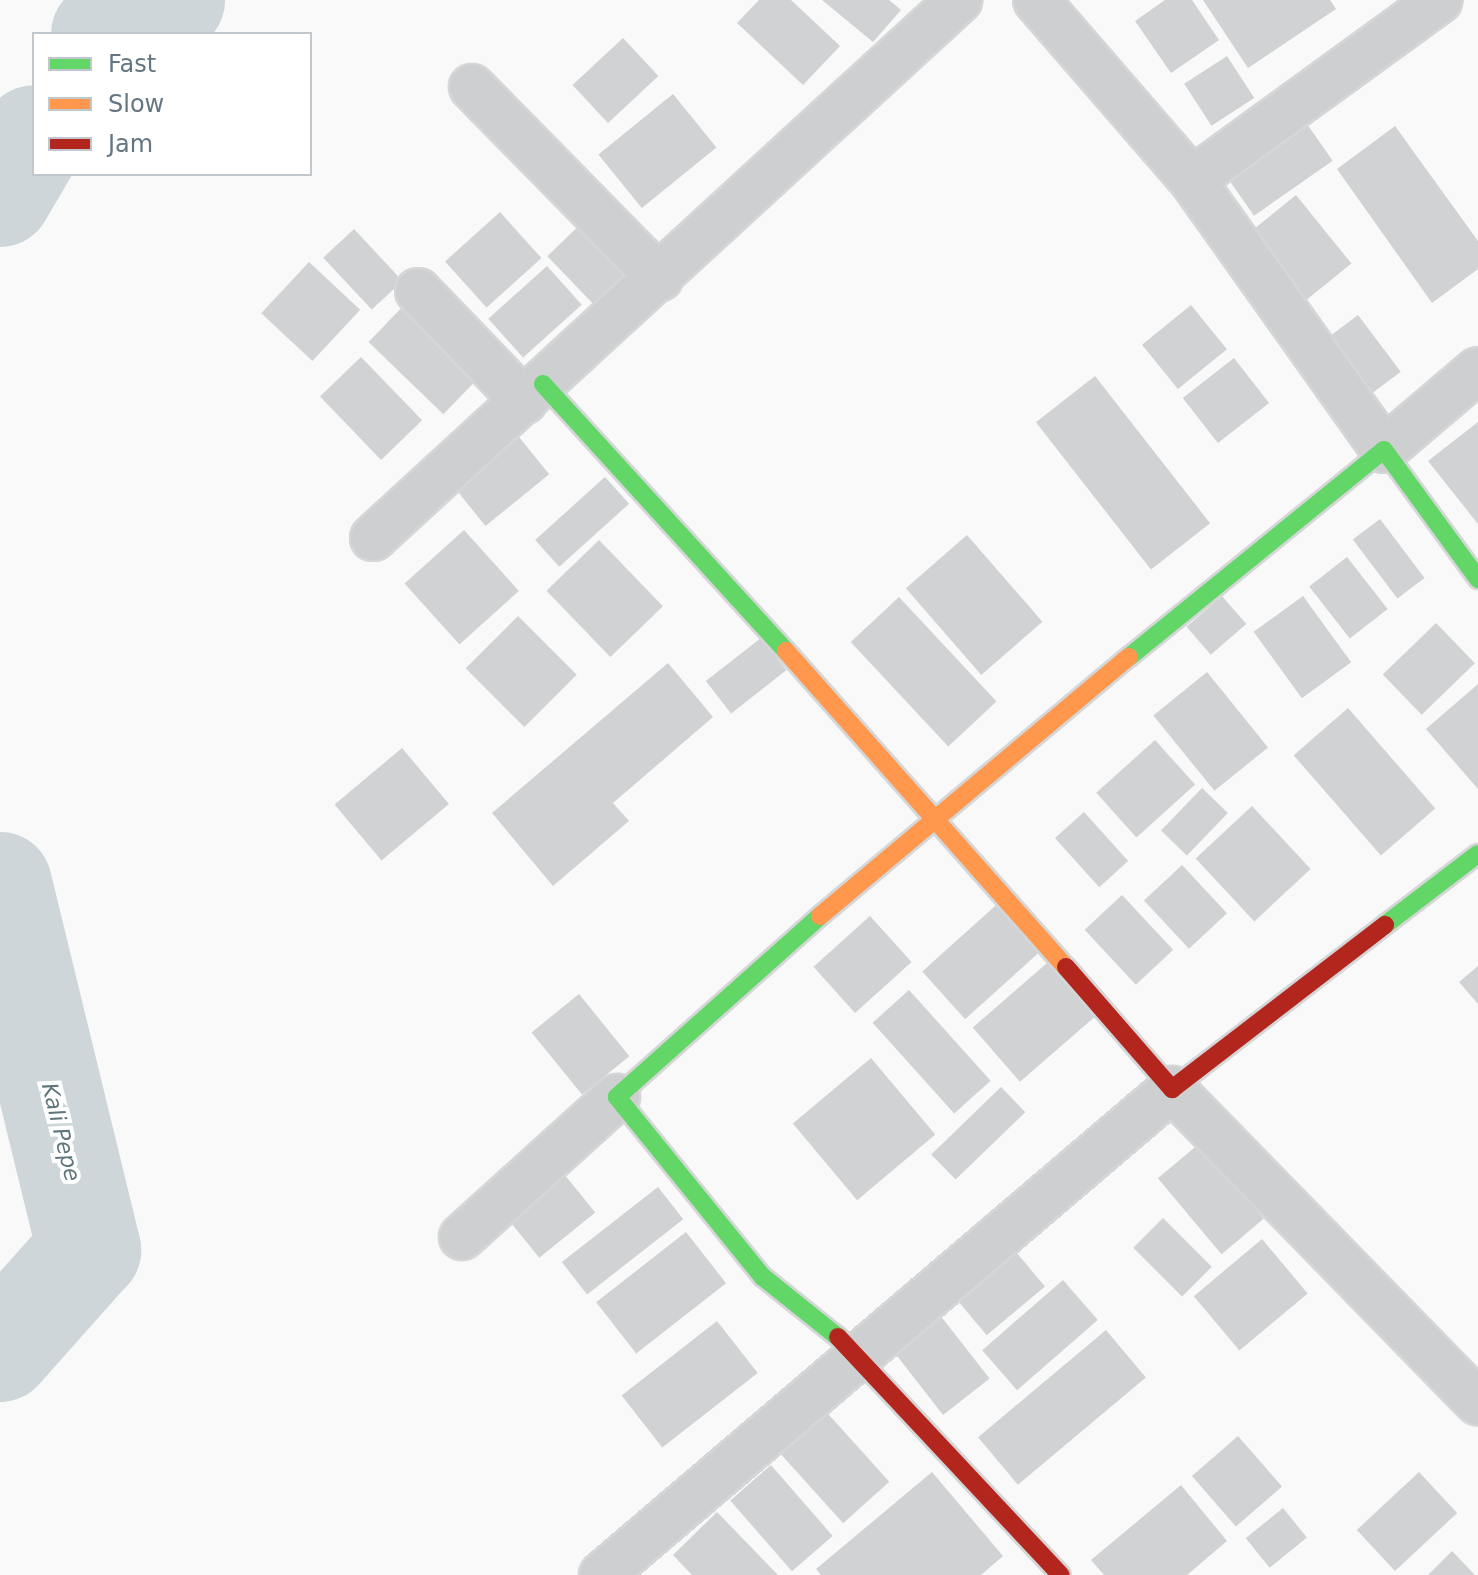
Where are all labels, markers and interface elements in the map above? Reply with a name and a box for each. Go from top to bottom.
legend [32,32,312,176]
text: Fast [108,50,156,78]
text: Slow [108,90,164,118]
text: Jam [108,130,153,158]
water label: Kali Pepe [36,1080,86,1184]

